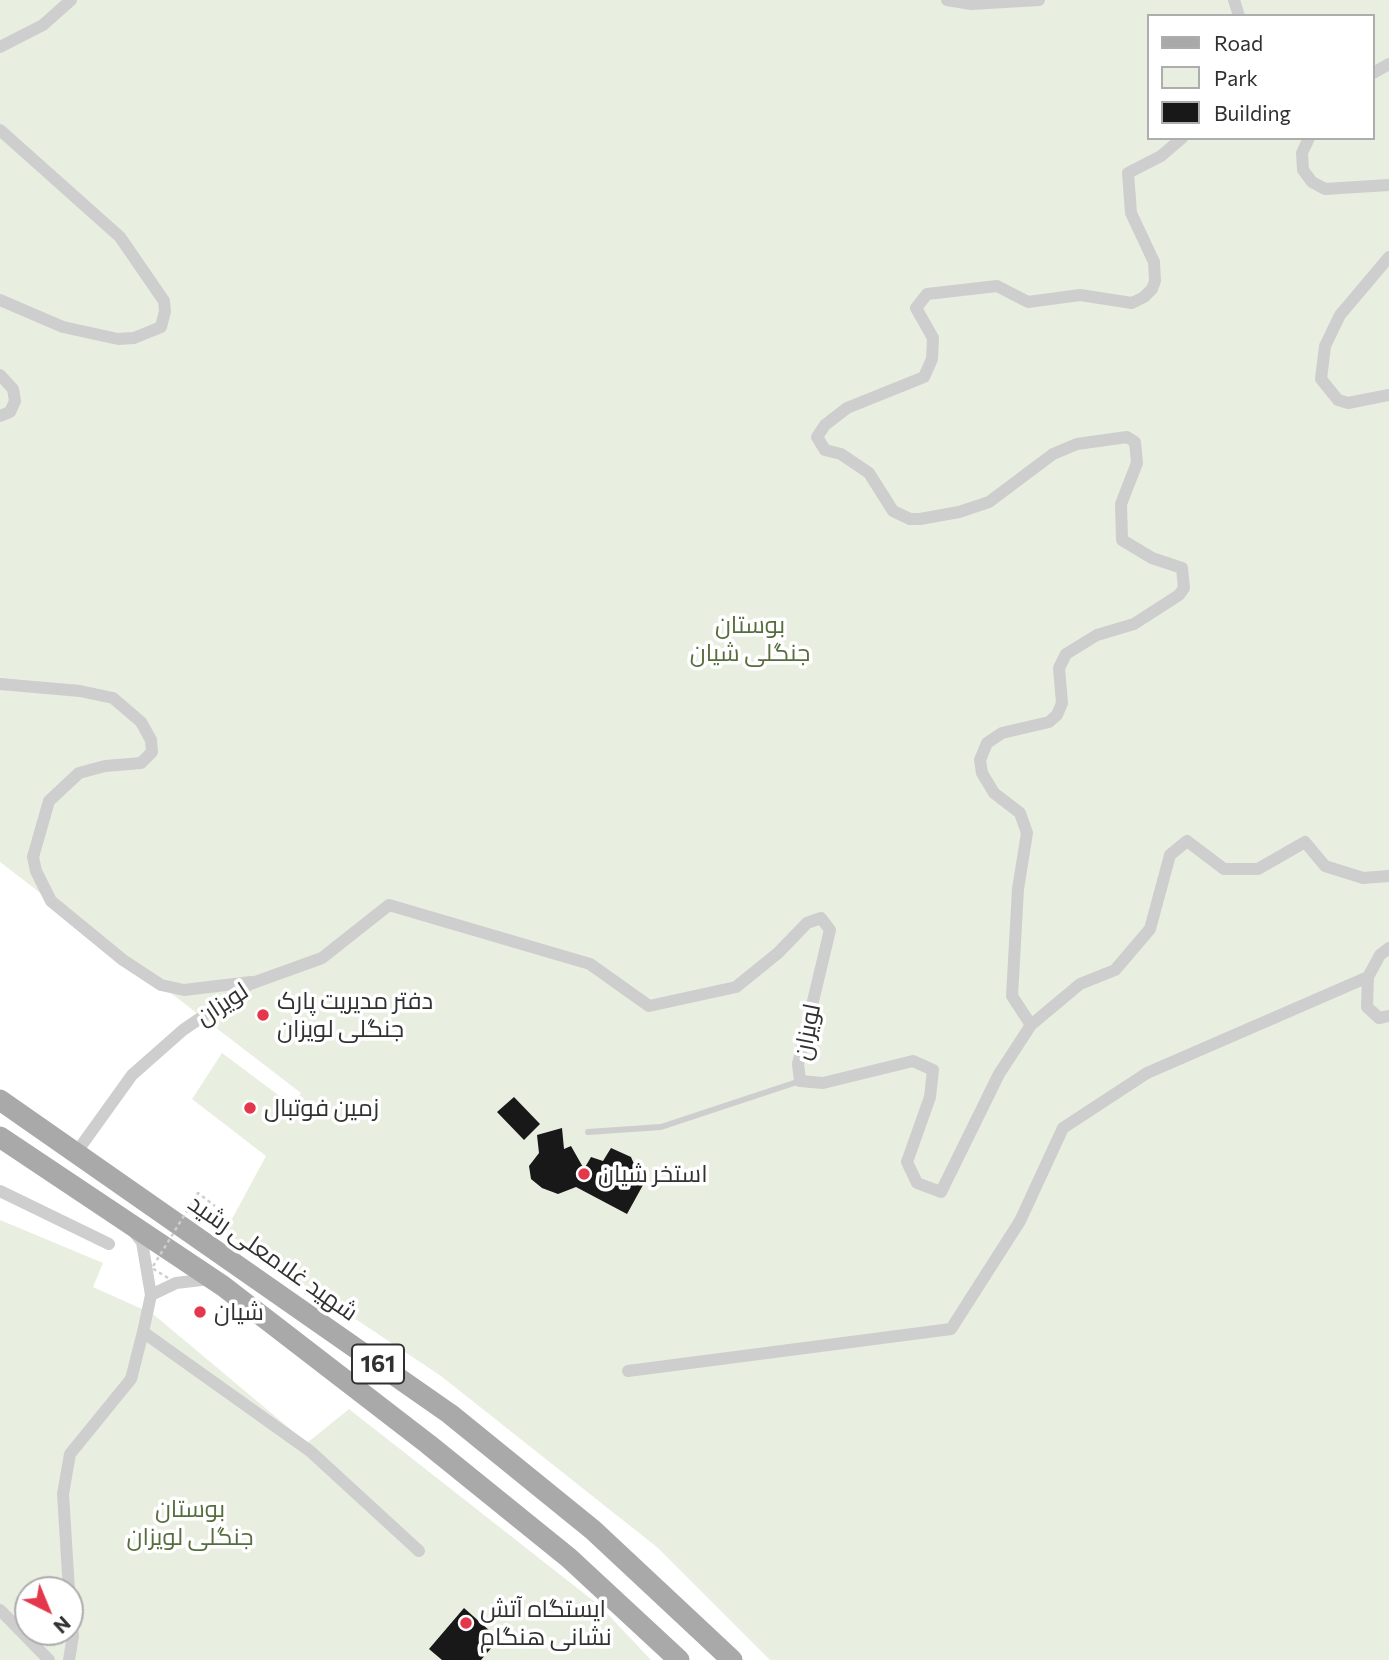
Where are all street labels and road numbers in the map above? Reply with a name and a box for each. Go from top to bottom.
street label: لویزان [190,977,254,1031]
street label: لویزان [787,1002,827,1062]
street label: شهید غلامعلی رشید [183,1189,363,1327]
road number: 161 [352,1344,404,1384]

